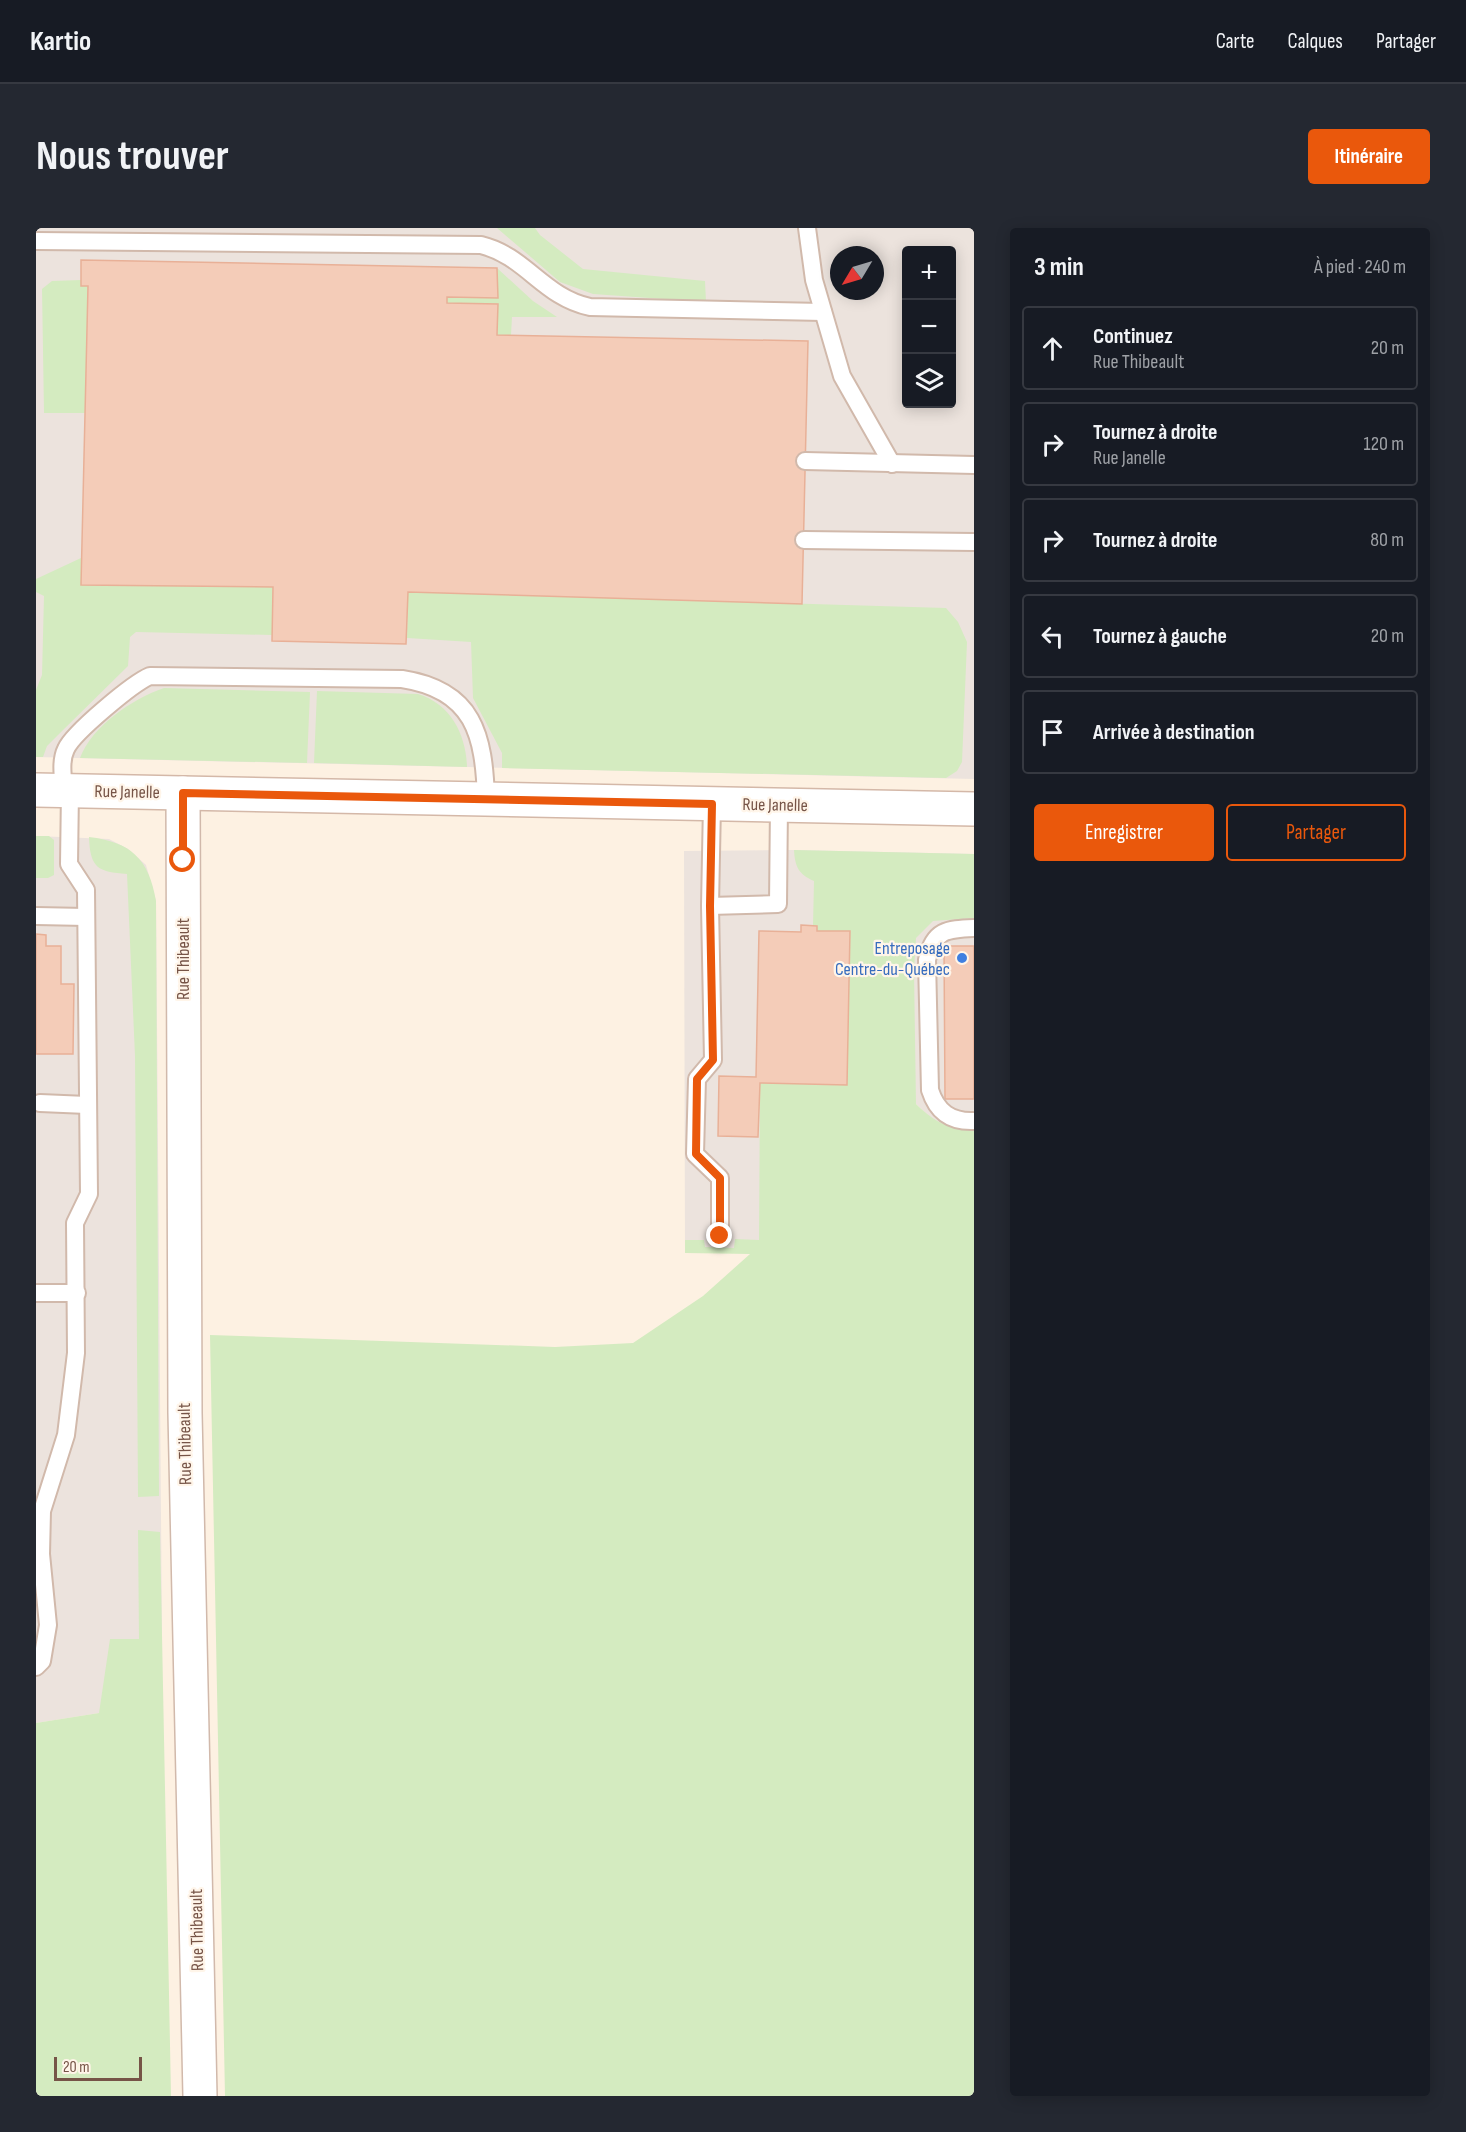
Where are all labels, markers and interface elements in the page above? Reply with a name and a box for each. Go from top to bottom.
text: Kartio [30,25,91,58]
text: Carte [1216,29,1255,54]
text: Calques [1288,29,1343,54]
text: Partager [1376,29,1436,54]
button: Itinéraire [1308,129,1430,184]
text: Nous trouver [36,131,229,182]
north arrow [830,246,884,300]
map controls [902,246,956,408]
button: + [902,246,956,300]
text: 3 min [1034,252,1084,283]
text: À pied · 240 m [1314,255,1406,279]
button: − [902,300,956,354]
text: Continuez [1093,323,1173,350]
icon: ahead [1036,332,1069,365]
text: 20 m [1371,336,1404,360]
text: Rue Thibeault [1093,350,1184,374]
button: layers [902,354,956,408]
text: Tournez à droite [1093,419,1218,446]
icon: right [1036,428,1069,461]
text: 120 m [1364,432,1404,456]
text: Rue Janelle [1093,446,1166,470]
icon: right [1036,524,1069,557]
text: Tournez à droite [1093,527,1218,554]
text: 80 m [1370,528,1404,552]
icon: left [1036,620,1069,653]
text: Tournez à gauche [1093,623,1227,650]
text: 20 m [1371,624,1404,648]
icon: arrive [1036,716,1069,749]
text: Arrivée à destination [1093,719,1255,746]
street label: Rue Janelle [94,781,160,803]
street label: Rue Janelle [742,794,808,816]
button: Enregistrer [1034,804,1214,861]
button: Partager [1226,804,1406,861]
route start [169,846,195,872]
street label: Rue Thibeault [173,917,194,1000]
place label: Entreposage Centre-du-Québec [835,938,950,980]
marker: Entreposage Centre-du-Québec [955,951,969,965]
route end [706,1222,732,1248]
street label: Rue Thibeault [174,1402,196,1485]
street label: Rue Thibeault [186,1888,208,1971]
scale bar [54,2054,142,2082]
text: 20 m [63,2058,90,2077]

